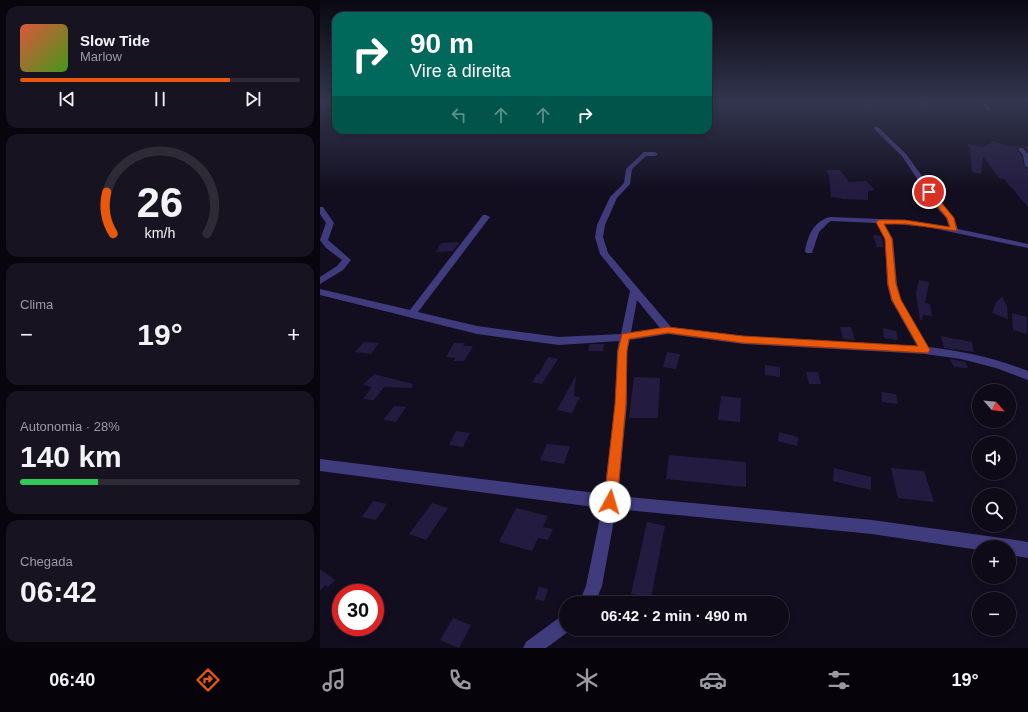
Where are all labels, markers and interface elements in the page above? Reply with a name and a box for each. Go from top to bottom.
icon: right [344,28,396,80]
text: 90 m [410,28,474,59]
text: Slow Tide [80,32,150,49]
text: Marlow [80,49,122,64]
text: Vire à direita [410,61,511,81]
icon: previous [56,88,78,110]
icon: pause [149,88,171,110]
icon: next [242,88,264,110]
icon: left [448,104,470,126]
icon: ahead [490,104,512,126]
icon: ahead [532,104,554,126]
icon: right [574,104,596,126]
pin [912,175,946,209]
text: 26 [137,178,183,225]
icon: arrive [918,181,940,203]
text: km/h [145,224,176,240]
text: Clima [20,297,53,312]
text: 19° [137,318,183,351]
text: − [20,322,33,347]
text: + [287,322,300,347]
north arrow [972,384,1016,428]
map controls [972,384,1016,636]
text: Autonomia · 28% [20,419,120,434]
button: sound [972,436,1016,480]
text: 140 km [20,440,122,473]
position arrow [589,481,631,523]
button: search [972,488,1016,532]
button: + [972,540,1016,584]
text: Chegada [20,554,73,569]
text: 06:42 [20,575,97,608]
speed limit sign: 30 [332,584,384,636]
button: − [972,592,1016,636]
text: 06:42 · 2 min · 490 m [601,607,747,624]
icon: directions [194,666,222,694]
icon: music [320,666,348,694]
icon: phone [446,666,474,694]
icon: climate [573,666,601,694]
icon: car [699,666,727,694]
icon: filters [825,666,853,694]
text: 06:40 [49,670,95,690]
text: 19° [952,670,979,690]

